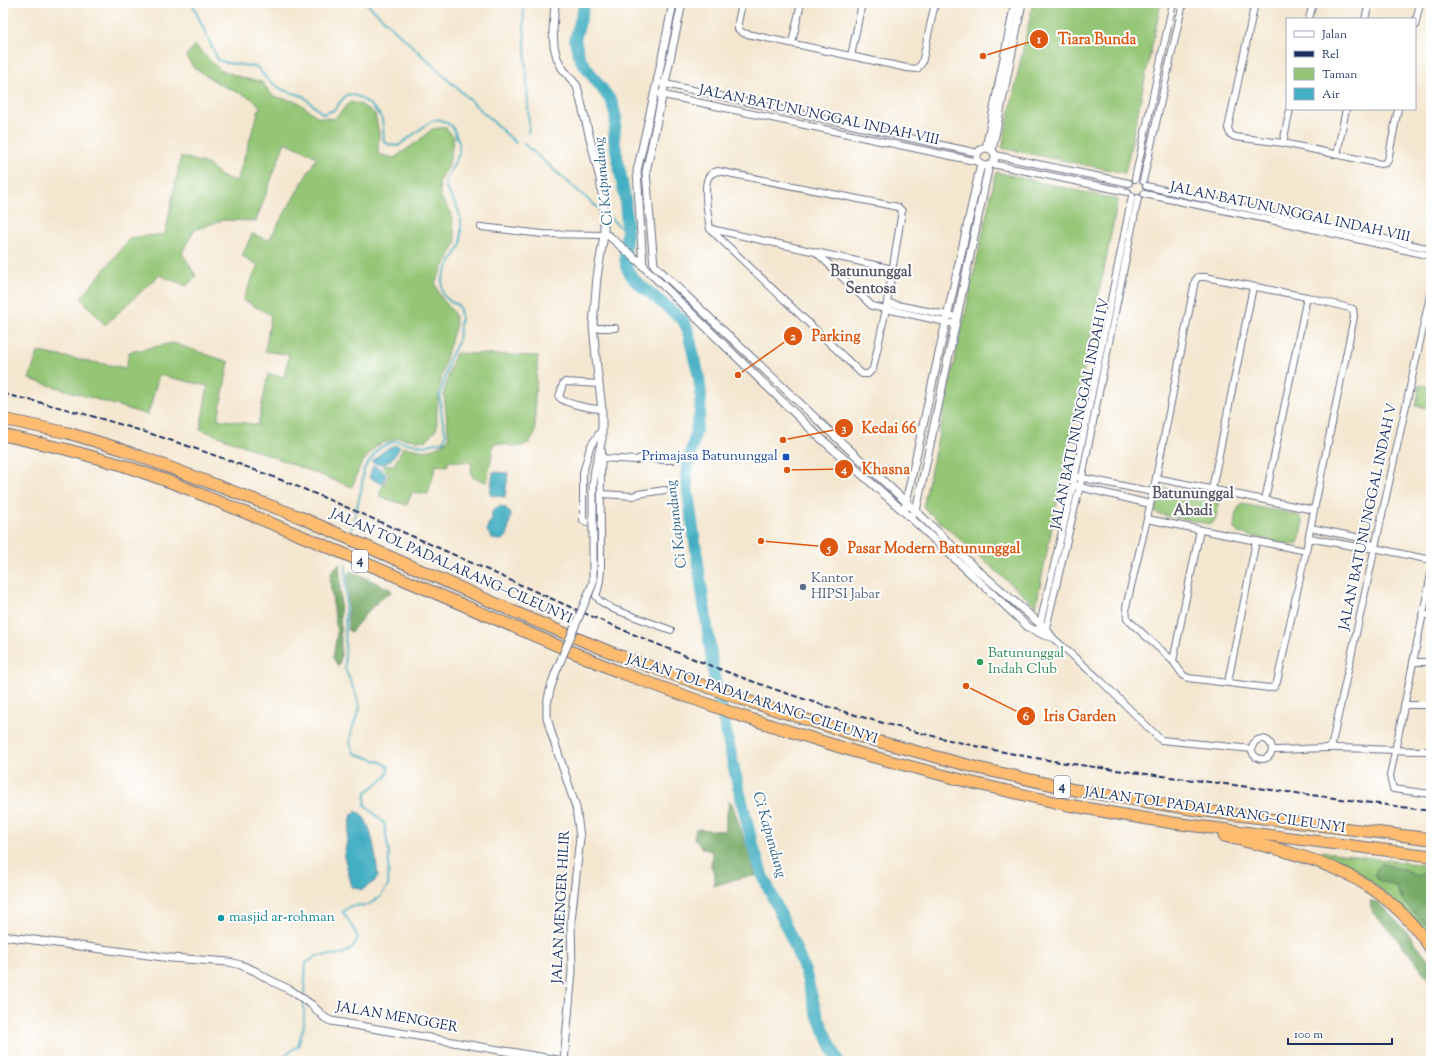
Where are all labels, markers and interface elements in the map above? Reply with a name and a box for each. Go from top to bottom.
legend [1286,18,1416,110]
callout: Tiara Bunda [1029,25,1144,52]
text: Jalan [1321,26,1347,44]
text: Tiara Bunda [1058,30,1136,51]
text: 1 [1036,31,1042,49]
text: Rel [1322,46,1340,64]
text: Taman [1322,66,1357,84]
street label: JALAN BATUNUNGGAL INDAH VIII [696,81,941,151]
text: Air [1322,86,1340,104]
water label: Ci Kapundung [589,135,619,226]
street label: JALAN BATUNUNGGAL INDAH VIII [1167,178,1412,248]
district label: Batununggal Sentosa [830,262,913,300]
street label: JALAN BATUNUNGGAL INDAH IV [1046,296,1115,533]
callout: Parking [783,323,868,350]
text: Parking [812,327,861,348]
text: 2 [790,328,796,346]
street label: JALAN BATUNUNGGAL INDAH V [1335,401,1403,633]
callout: Kedai 66 [834,414,925,441]
text: Kedai 66 [862,419,917,440]
text: 3 [842,420,847,438]
place label: Primajasa Batununggal [642,447,778,467]
marker: Primajasa Batununggal [781,452,791,462]
callout: Khasna [834,456,918,483]
text: Khasna [862,460,910,481]
text: 4 [840,461,847,479]
water label: Ci Kapundung [661,478,693,570]
district label: Batununggal Abadi [1152,484,1235,522]
street label: JALAN TOL PADALARANG–CILEUNYI [326,504,576,630]
callout: Pasar Modern Batununggal [819,534,1028,561]
text: Pasar Modern Batununggal [847,539,1021,560]
text: 5 [826,540,832,558]
road number: 4 [352,550,368,572]
place label: Kantor HIPSI Jabar [811,569,881,605]
marker: Kantor HIPSI Jabar [798,582,808,592]
place label: Batununggal Indah Club [988,644,1064,680]
street label: JALAN TOL PADALARANG–CILEUNYI [623,650,881,750]
marker: Batununggal Indah Club [975,657,985,667]
callout: Iris Garden [1016,702,1125,729]
text: Iris Garden [1044,707,1116,728]
text: 6 [1023,708,1029,726]
road number: 4 [1054,776,1070,798]
street label: JALAN TOL PADALARANG–CILEUNYI [1082,783,1347,839]
water label: Ci Kapundung [747,789,792,881]
street label: JALAN MENGER HILIR [548,830,576,985]
place label: masjid ar-rohman [229,908,335,928]
marker: masjid ar-rohman [216,913,226,923]
street label: JALAN MENGGER [334,997,459,1039]
scale bar [1288,1020,1392,1046]
text: 100 m [1294,1026,1323,1044]

